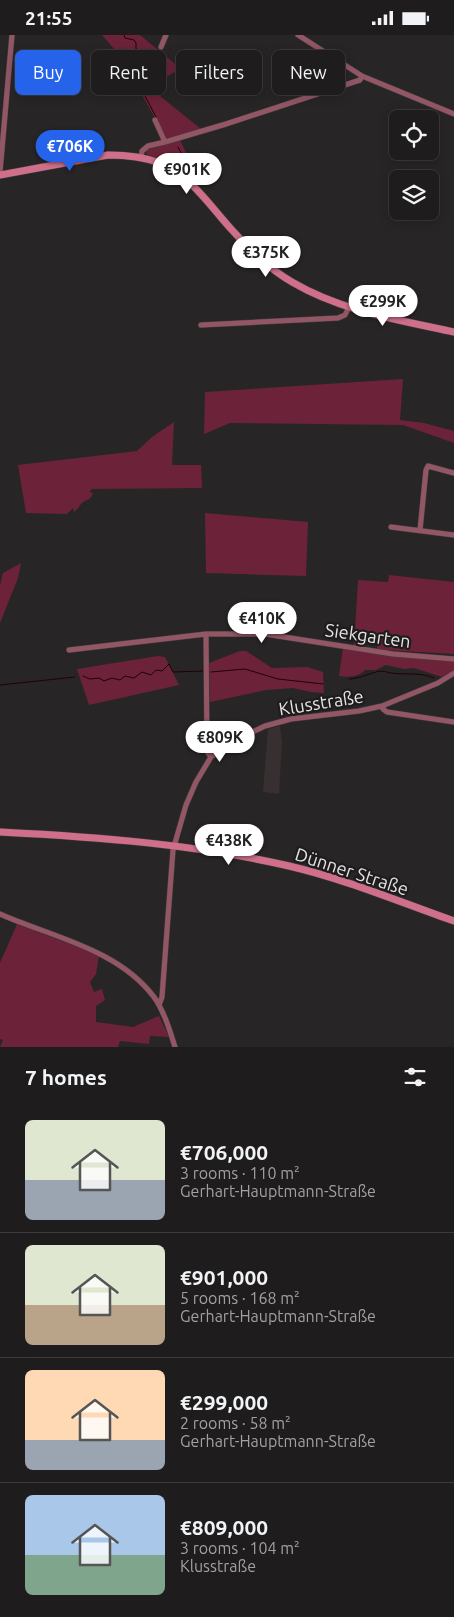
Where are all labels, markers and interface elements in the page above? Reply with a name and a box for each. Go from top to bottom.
text: 21:55 [25,7,73,29]
chip: Buy [15,50,81,95]
chip: Rent [91,50,166,95]
chip: Filters [176,50,262,95]
chip: New [272,50,345,95]
map controls [389,110,439,220]
button: locate [389,110,439,160]
pin: €706K [35,129,105,172]
text: €706K [47,137,93,155]
pin: €901K [152,153,222,195]
text: €901K [164,160,210,178]
button: layers [389,170,439,220]
pin: €375K [231,235,301,278]
text: €375K [243,243,289,261]
pin: €299K [348,285,418,327]
text: €299K [360,292,406,310]
pin: €410K [227,601,297,644]
text: €410K [239,609,285,627]
street label: Siekgarten [324,619,412,651]
street label: Klusstraße [277,685,365,719]
pin: €809K [185,721,255,763]
text: €809K [197,728,243,746]
pin: €438K [194,823,264,866]
text: €438K [206,831,252,849]
street label: Dünner Straße [293,843,411,899]
icon: filters [401,1063,429,1091]
text: 7 homes [25,1065,107,1089]
icon: home [65,1140,125,1200]
text: €706,000 [180,1140,268,1164]
text: 3 rooms · 110 m² [180,1164,300,1182]
text: Gerhart-Hauptmann-Straße [180,1182,376,1200]
icon: home [65,1265,125,1325]
text: €901,000 [180,1265,268,1289]
text: 5 rooms · 168 m² [180,1289,300,1307]
text: Gerhart-Hauptmann-Straße [180,1307,376,1325]
icon: home [65,1390,125,1450]
text: €299,000 [180,1390,268,1414]
text: 2 rooms · 58 m² [180,1414,291,1432]
text: Gerhart-Hauptmann-Straße [180,1432,376,1450]
icon: home [65,1515,125,1575]
text: €809,000 [180,1515,268,1539]
text: 3 rooms · 104 m² [180,1539,300,1557]
text: Klusstraße [180,1557,256,1575]

